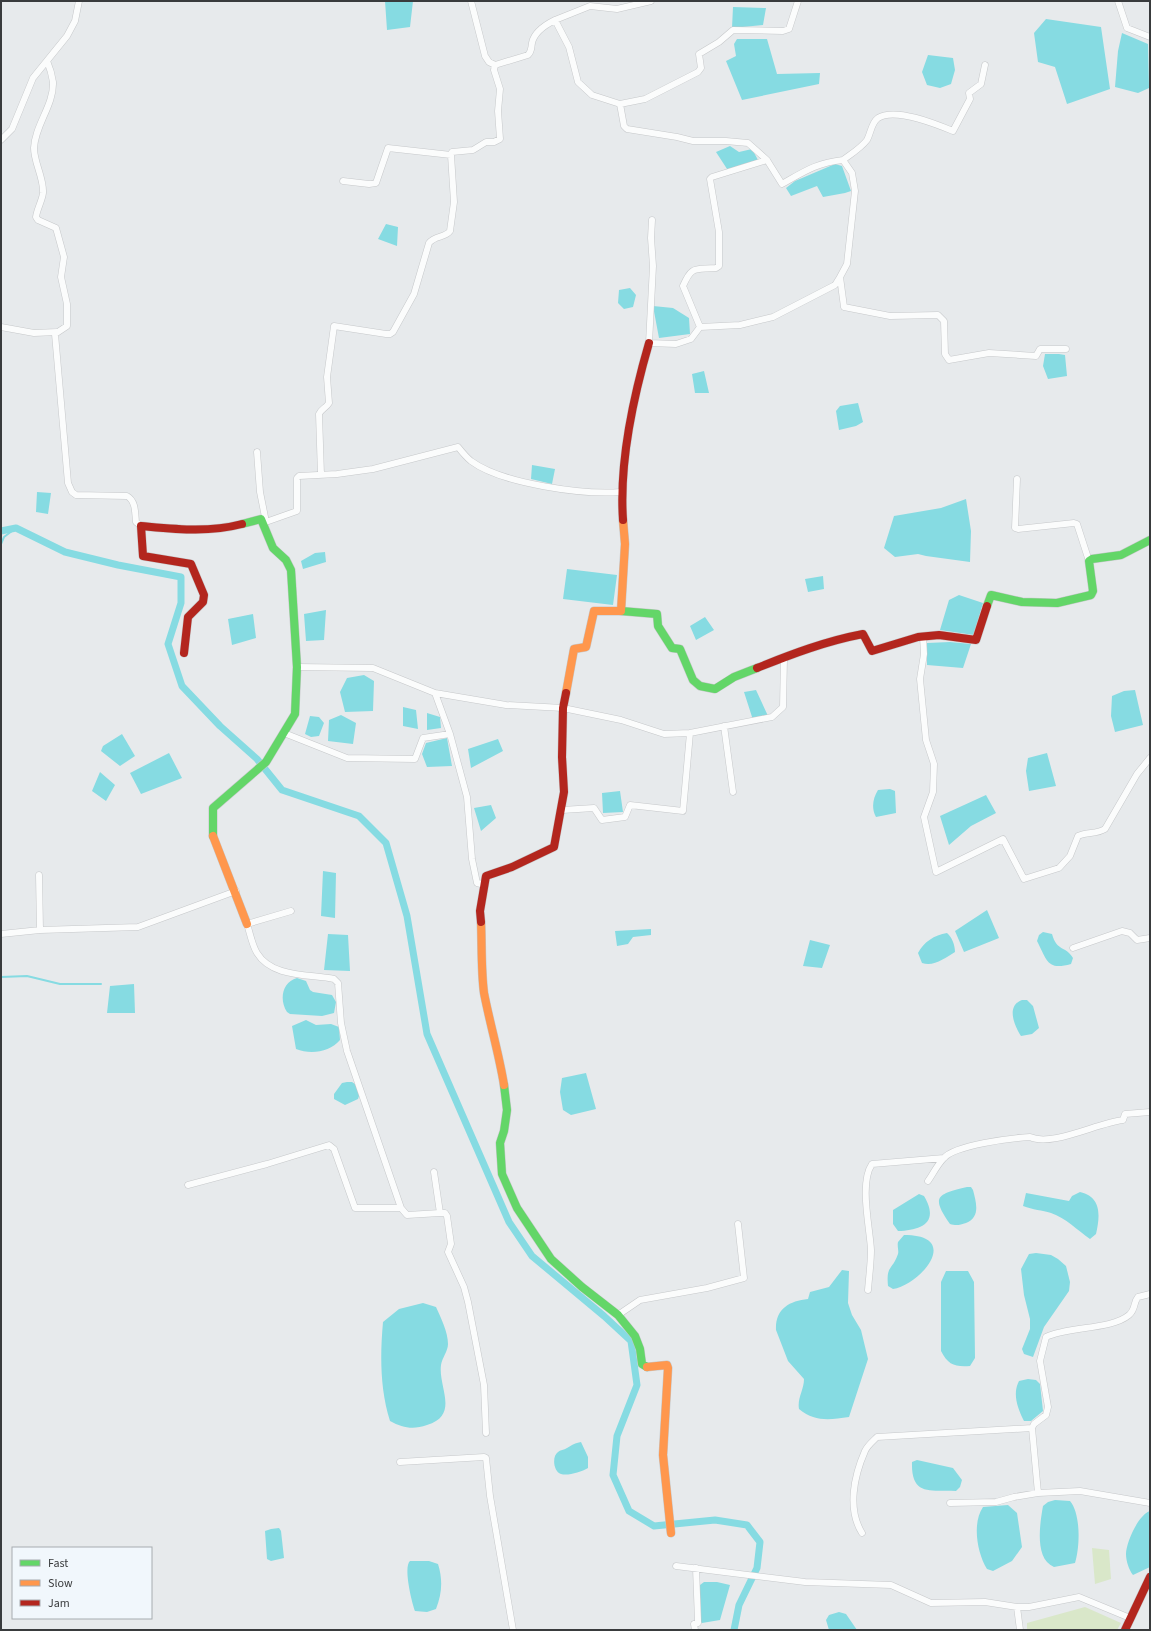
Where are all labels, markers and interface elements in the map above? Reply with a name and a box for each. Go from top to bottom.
legend [12,1547,152,1619]
text: Fast [48,1555,68,1572]
text: Slow [48,1575,73,1592]
text: Jam [48,1595,70,1612]

